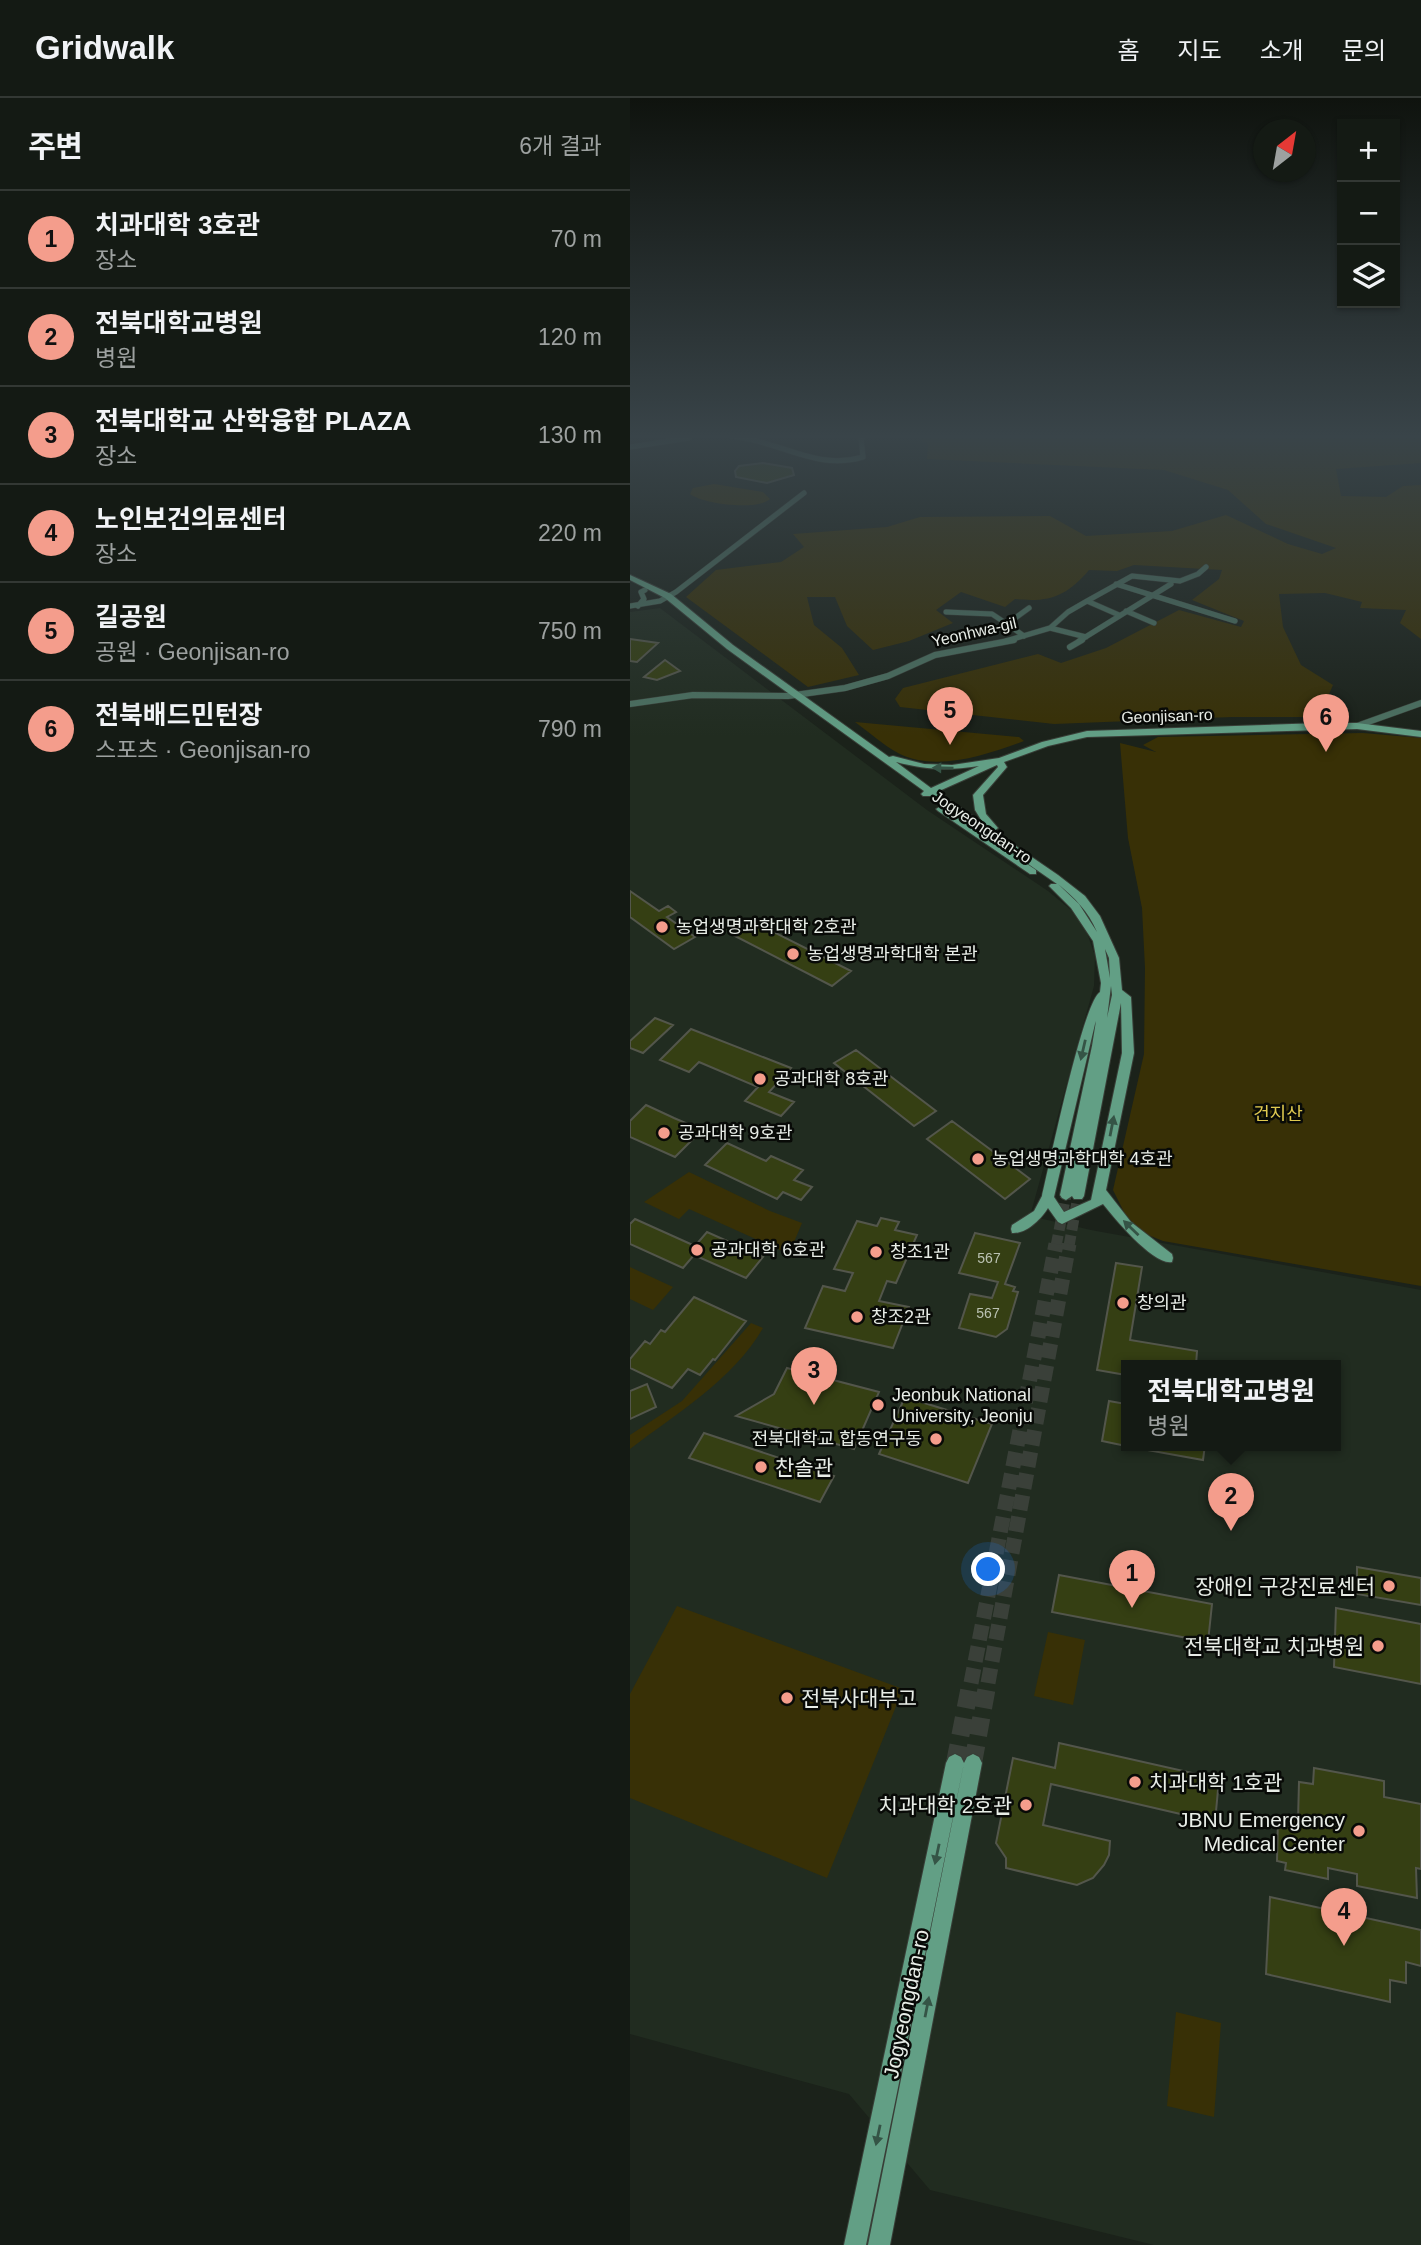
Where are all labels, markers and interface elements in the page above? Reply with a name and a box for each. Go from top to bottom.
text: Gridwalk [35,29,174,66]
text: 홈 [1117,37,1139,64]
text: 지도 [1177,37,1222,64]
text: 소개 [1260,37,1304,64]
text: 문의 [1342,37,1386,64]
north arrow [1253,119,1316,182]
map controls [1337,119,1400,308]
button: + [1337,119,1400,182]
text: 주변 [28,130,83,163]
text: 6개 결과 [519,133,602,159]
button: − [1337,182,1400,245]
text: 치과대학 3호관 [95,210,260,240]
text: 1 [45,226,57,252]
text: 70 m [551,226,602,252]
button: layers [1337,245,1400,308]
text: 장소 [95,247,137,273]
text: 전북대학교병원 [95,308,262,338]
text: 2 [45,324,57,350]
text: 120 m [538,324,602,350]
text: 병원 [95,345,137,371]
text: 전북대학교 산학융합 PLAZA [95,406,411,436]
text: 3 [45,422,57,448]
text: 130 m [538,422,602,448]
text: 장소 [95,443,137,469]
text: 노인보건의료센터 [95,504,286,534]
text: 4 [45,520,57,546]
text: 220 m [538,520,602,546]
text: 장소 [95,541,137,567]
text: 길공원 [95,602,167,632]
street label: Yeonhwa-gil [930,614,1018,650]
text: 5 [45,618,57,644]
text: 750 m [538,618,602,644]
text: 공원 · Geonjisan-ro [95,639,289,665]
pin: 5 [927,687,973,745]
pin: 6 [1303,694,1349,752]
text: 전북배드민턴장 [95,700,262,730]
street label: Geonjisan-ro [1121,706,1213,726]
text: 6 [45,716,57,742]
text: 790 m [538,716,602,742]
text: 스포츠 · Geonjisan-ro [95,737,311,763]
one-way arrow [931,762,953,773]
street label: Jogyeongdan-ro [929,788,1035,866]
place label: 농업생명과학대학 2호관 [676,917,857,937]
marker: 농업생명과학대학 2호관 [654,919,670,935]
place label: 농업생명과학대학 본관 [807,944,978,964]
marker: 농업생명과학대학 본관 [785,946,801,962]
one-way arrow [1077,1039,1088,1061]
place label: 공과대학 8호관 [774,1069,889,1089]
marker: 공과대학 8호관 [752,1071,768,1087]
park label: 건지산 [1253,1104,1303,1124]
one-way arrow [1107,1115,1118,1137]
place label: 공과대학 9호관 [678,1123,793,1143]
marker: 공과대학 9호관 [656,1125,672,1141]
place label: 농업생명과학대학 4호관 [992,1149,1173,1169]
marker: 농업생명과학대학 4호관 [970,1151,986,1167]
one-way arrow [1123,1220,1140,1236]
place label: 공과대학 6호관 [711,1240,826,1260]
marker: 공과대학 6호관 [689,1242,705,1258]
place label: 창조1관 [890,1242,950,1262]
marker: 창조1관 [868,1244,884,1260]
house number: 567 [977,1250,1001,1266]
place label: 창의관 [1137,1293,1187,1313]
marker: 창의관 [1115,1295,1131,1311]
house number: 567 [976,1305,1000,1321]
place label: 창조2관 [871,1307,931,1327]
marker: 창조2관 [849,1309,865,1325]
pin: 3 [791,1347,837,1405]
popup [1121,1360,1341,1451]
text: 전북대학교병원 [1147,1376,1315,1406]
place label: Jeonbuk National University, Jeonju [892,1385,1033,1426]
marker: Jeonbuk National University, Jeonju [870,1397,886,1413]
text: 병원 [1147,1413,1190,1439]
place label: 전북대학교 합동연구동 [751,1429,922,1449]
marker: 전북대학교 합동연구동 [928,1431,944,1447]
place label: 찬솔관 [775,1456,833,1479]
marker: 찬솔관 [753,1459,769,1475]
pin: 2 [1208,1473,1254,1531]
pin: 1 [1109,1550,1155,1608]
your location [971,1552,1005,1586]
place label: 장애인 구강진료센터 [1195,1575,1375,1598]
marker: 장애인 구강진료센터 [1381,1578,1397,1594]
place label: 전북대학교 치과병원 [1184,1635,1364,1658]
marker: 전북대학교 치과병원 [1370,1638,1386,1654]
place label: 전북사대부고 [801,1687,917,1710]
marker: 전북사대부고 [779,1690,795,1706]
place label: 치과대학 1호관 [1149,1771,1282,1794]
marker: 치과대학 1호관 [1127,1774,1143,1790]
place label: 치과대학 2호관 [879,1794,1012,1817]
marker: 치과대학 2호관 [1018,1797,1034,1813]
place label: JBNU Emergency Medical Center [1178,1808,1345,1855]
marker: JBNU Emergency Medical Center [1351,1823,1367,1839]
one-way arrow [931,1843,942,1865]
pin: 4 [1321,1888,1367,1946]
street label: Jogyeongdan-ro [879,1927,933,2081]
one-way arrow [922,1996,933,2018]
one-way arrow [873,2124,884,2146]

